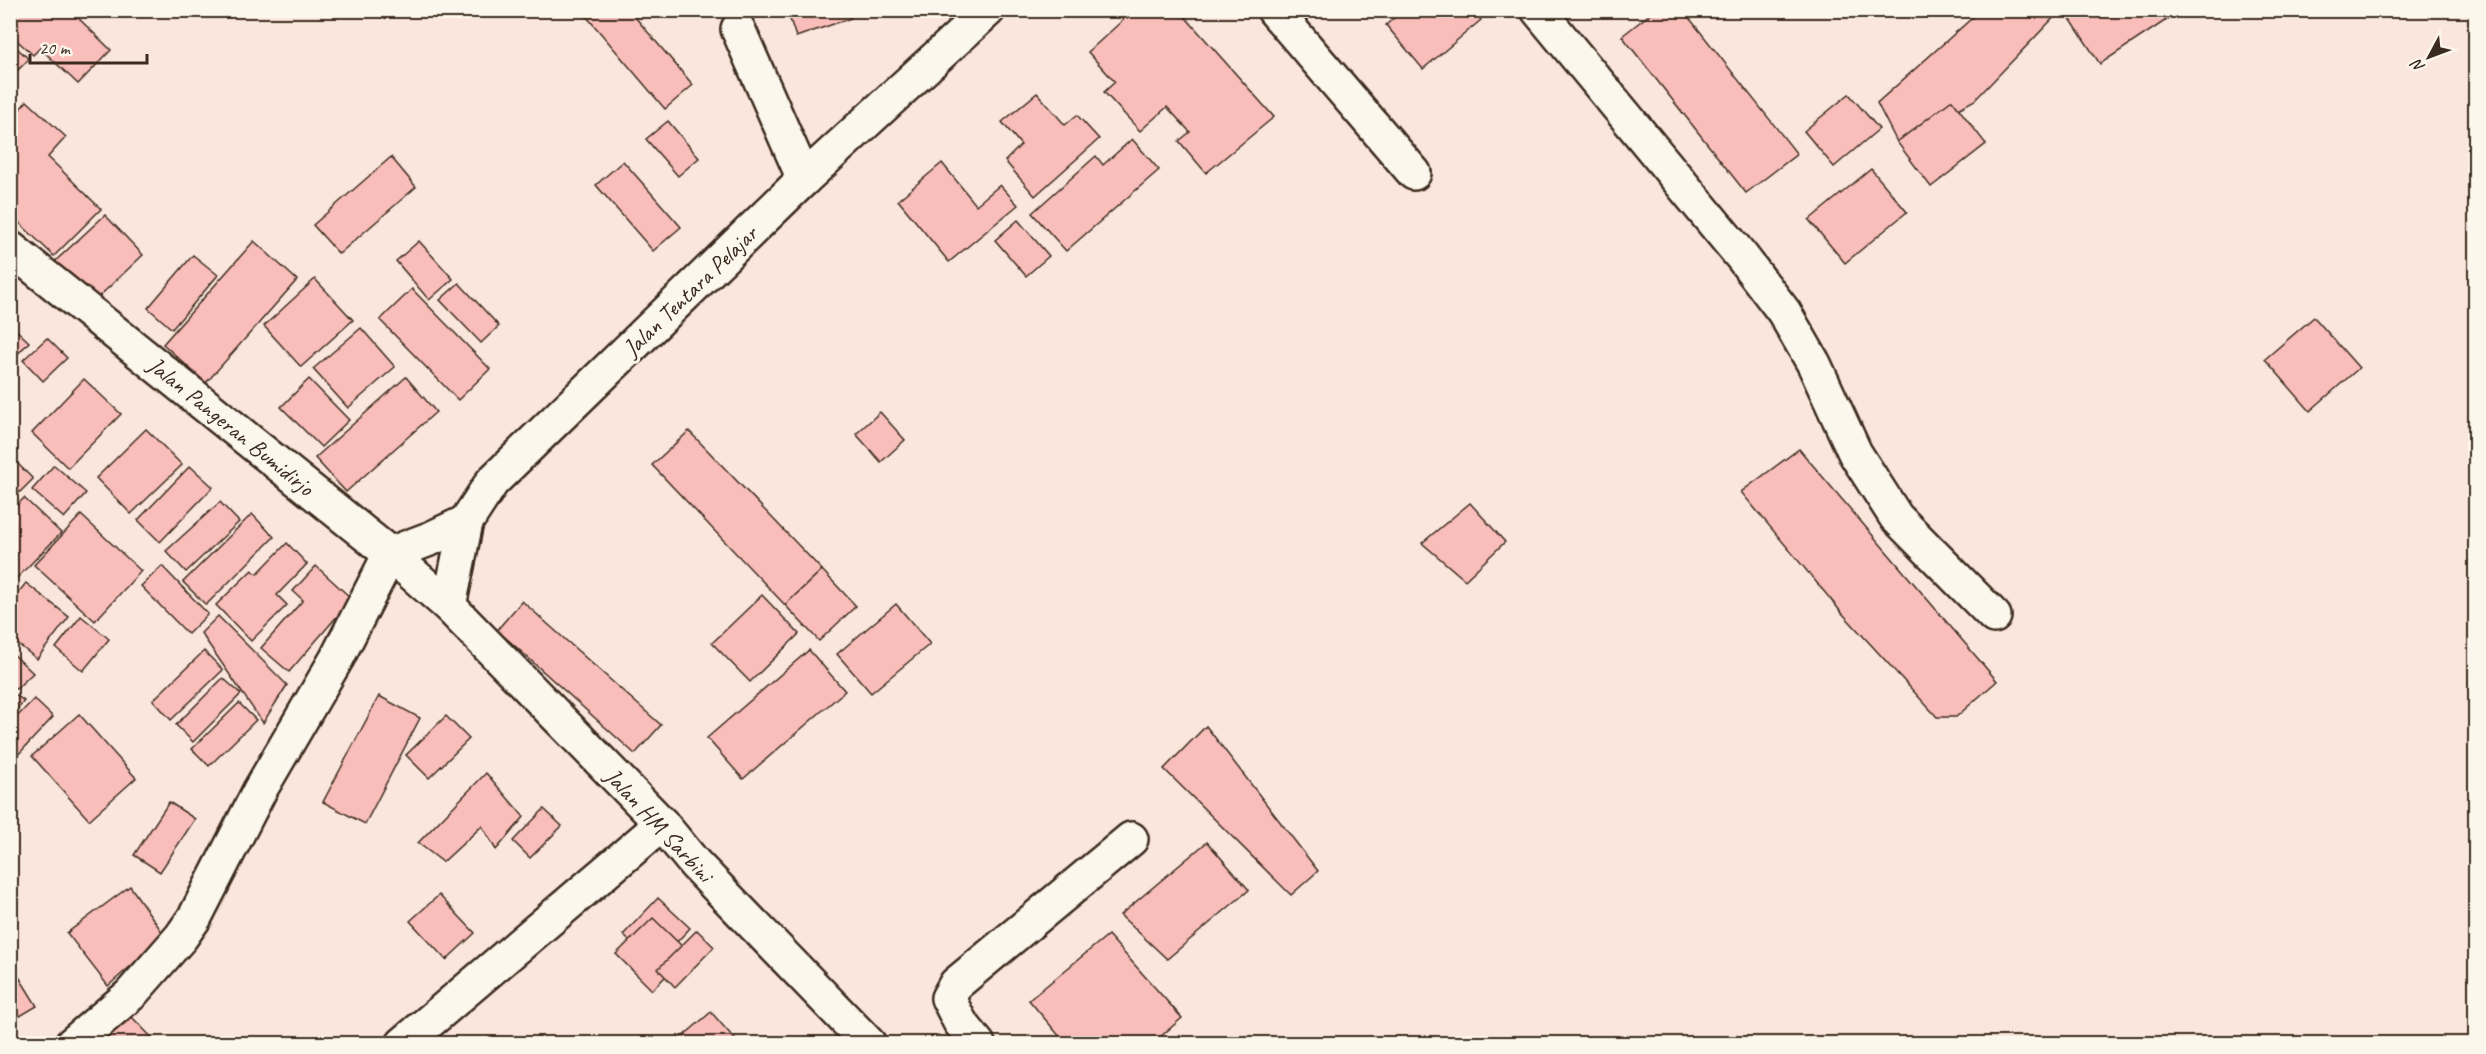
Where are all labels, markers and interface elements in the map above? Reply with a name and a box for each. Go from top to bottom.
scale bar [30,27,147,65]
north arrow [2399,27,2459,87]
text: 20 m [39,37,72,59]
text: N [2406,54,2429,76]
street label: Jalan Tentara Pelajar [616,218,765,363]
street label: Jalan Pangeran Bumidirjo [141,349,321,503]
street label: Jalan HM Sarbini [598,761,722,891]

